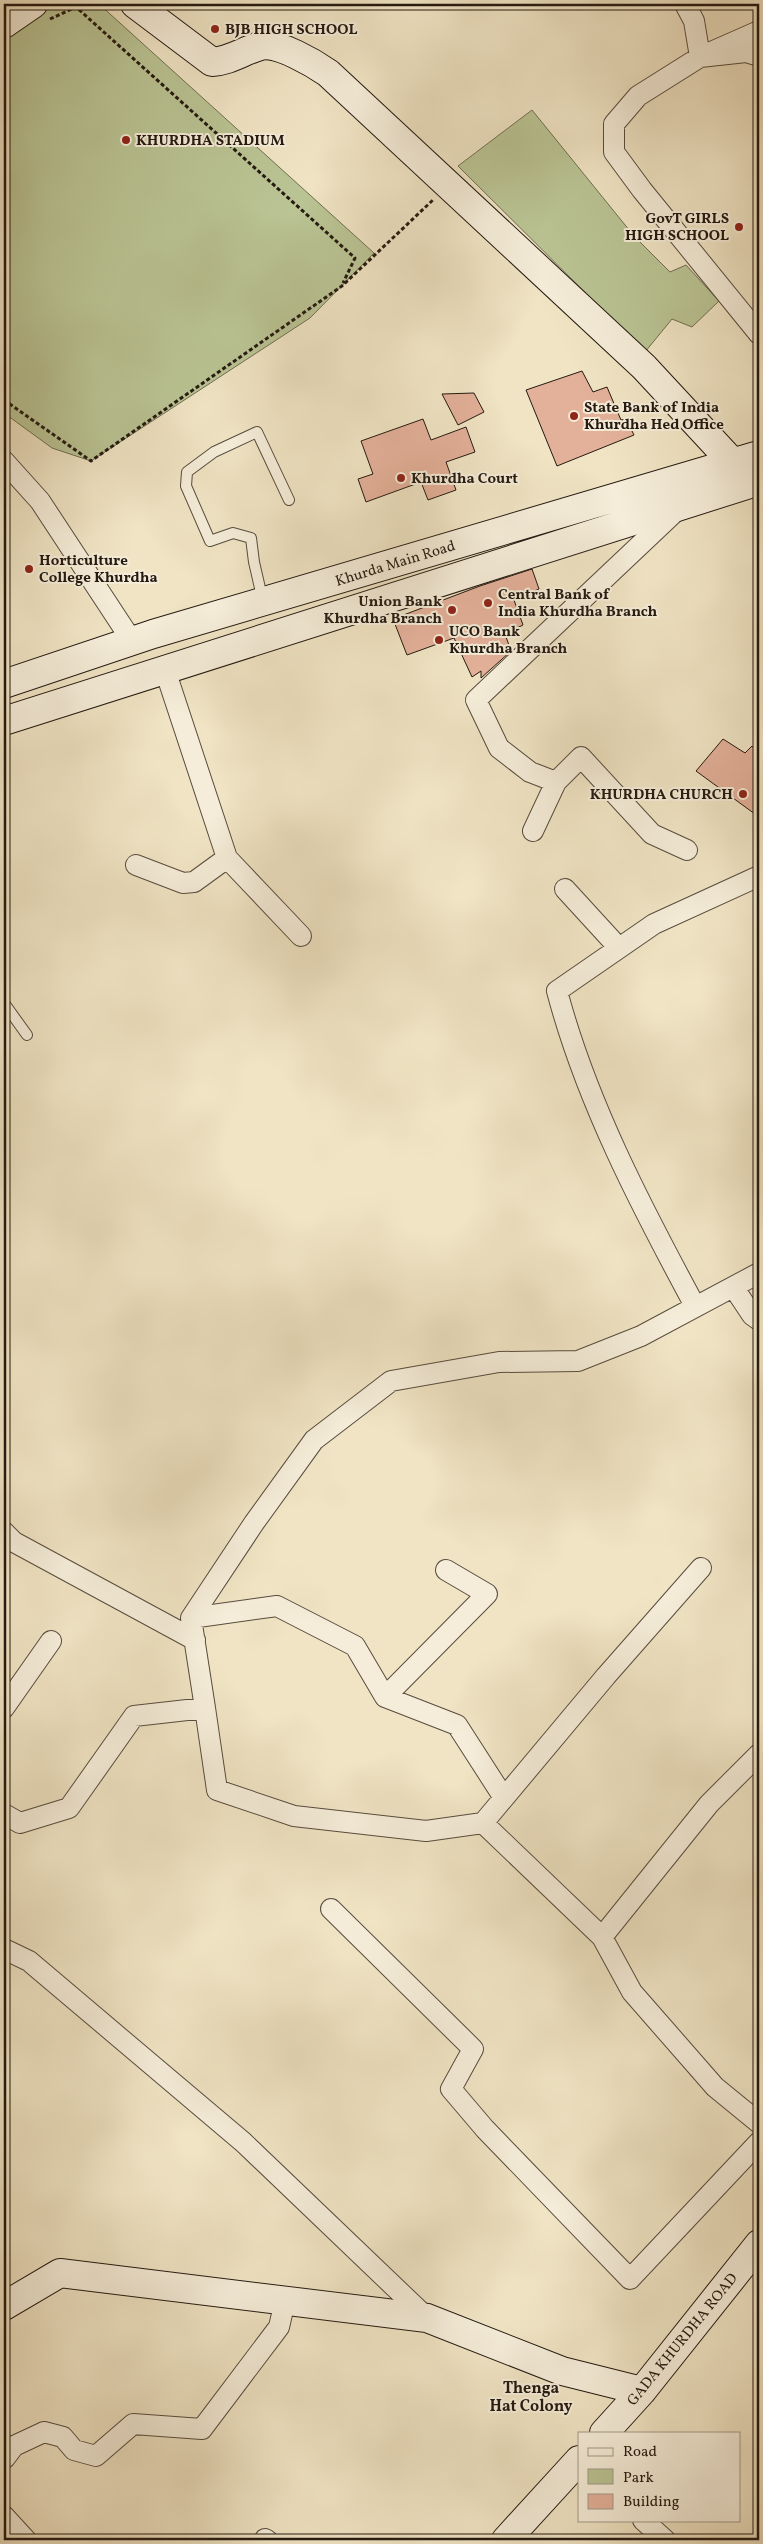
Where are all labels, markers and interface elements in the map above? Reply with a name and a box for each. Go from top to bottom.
place label: BJB HIGH SCHOOL [225,20,357,41]
marker: BJB HIGH SCHOOL [209,23,221,35]
place label: KHURDHA STADIUM [136,131,285,152]
marker: KHURDHA STADIUM [120,134,132,146]
place label: GovT GIRLS HIGH SCHOOL [625,209,729,247]
marker: GovT GIRLS HIGH SCHOOL [733,221,745,233]
place label: State Bank of India Khurdha Hed Office [584,398,724,436]
marker: State Bank of India Khurdha Hed Office [568,410,580,422]
place label: Khurdha Court [411,469,518,490]
marker: Khurdha Court [395,472,407,484]
street label: Khurda Main Road [333,536,458,593]
place label: Horticulture College Khurdha [39,551,158,589]
marker: Horticulture College Khurdha [23,563,35,575]
place label: Central Bank of India Khurdha Branch [498,585,658,623]
place label: Union Bank Khurdha Branch [324,592,442,630]
marker: Central Bank of India Khurdha Branch [482,597,494,609]
marker: Union Bank Khurdha Branch [446,604,458,616]
place label: UCO Bank Khurdha Branch [449,622,568,660]
marker: UCO Bank Khurdha Branch [433,634,445,646]
place label: KHURDHA CHURCH [590,785,733,806]
marker: KHURDHA CHURCH [737,788,749,800]
street label: GADA KHURDHA ROAD [623,2269,743,2411]
district label: Thenga Hat Colony [490,2378,572,2418]
legend [578,2432,740,2522]
text: Road [623,2442,657,2463]
text: Park [623,2468,654,2489]
text: Building [623,2492,680,2513]

